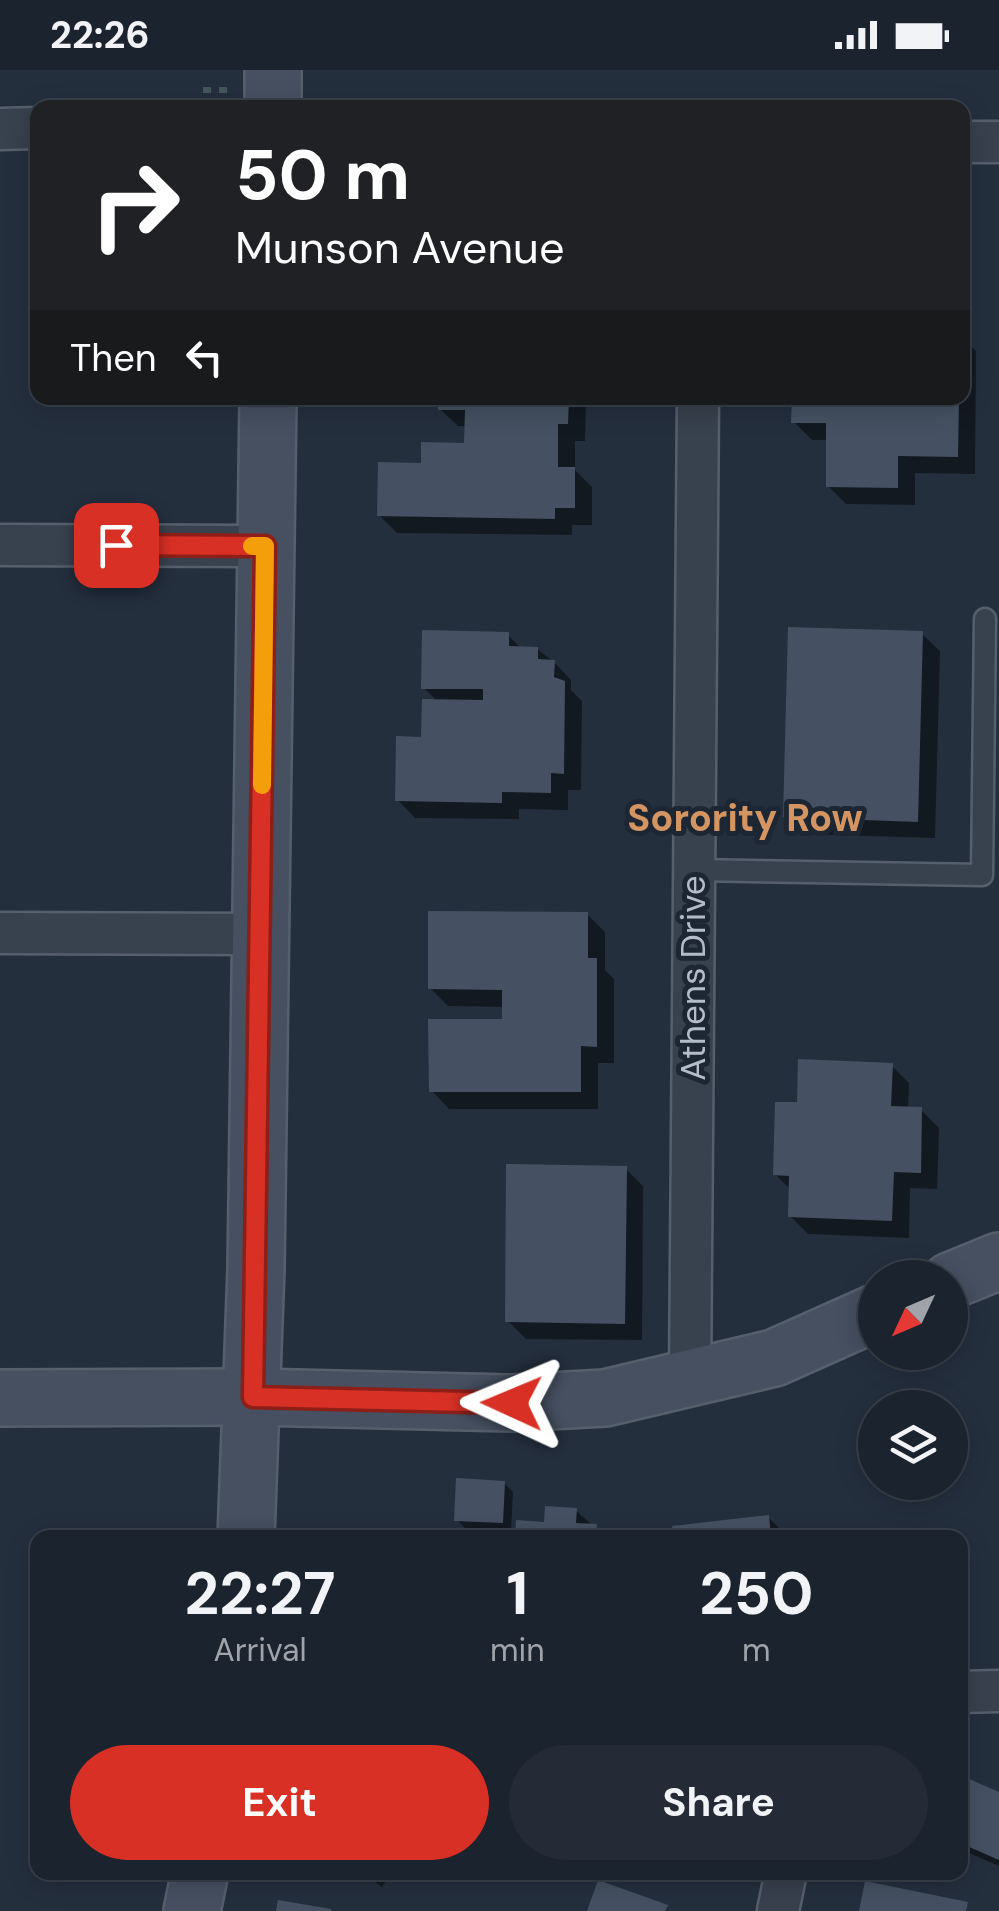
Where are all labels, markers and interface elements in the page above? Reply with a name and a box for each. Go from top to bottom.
text: 22:26 [50,10,150,60]
text: 50 m [235,130,410,221]
icon: right [70,140,200,270]
text: Munson Avenue [235,218,564,277]
icon: left [177,330,232,385]
text: Then [70,333,157,383]
pin [74,503,159,588]
icon: arrive [89,518,144,573]
district label: Sorority Row [627,793,863,843]
street label: Athens Drive [670,875,716,1081]
north arrow [858,1260,968,1370]
map controls [858,1260,968,1500]
position arrow [460,1351,564,1455]
button: layers [858,1390,968,1500]
text: 22:27 [185,1554,335,1633]
text: 1 [506,1554,528,1633]
text: 250 [699,1554,813,1633]
text: Arrival [213,1629,307,1671]
text: min [490,1629,545,1671]
text: m [742,1629,771,1671]
button: Exit [70,1745,489,1860]
button: Share [509,1745,928,1860]

